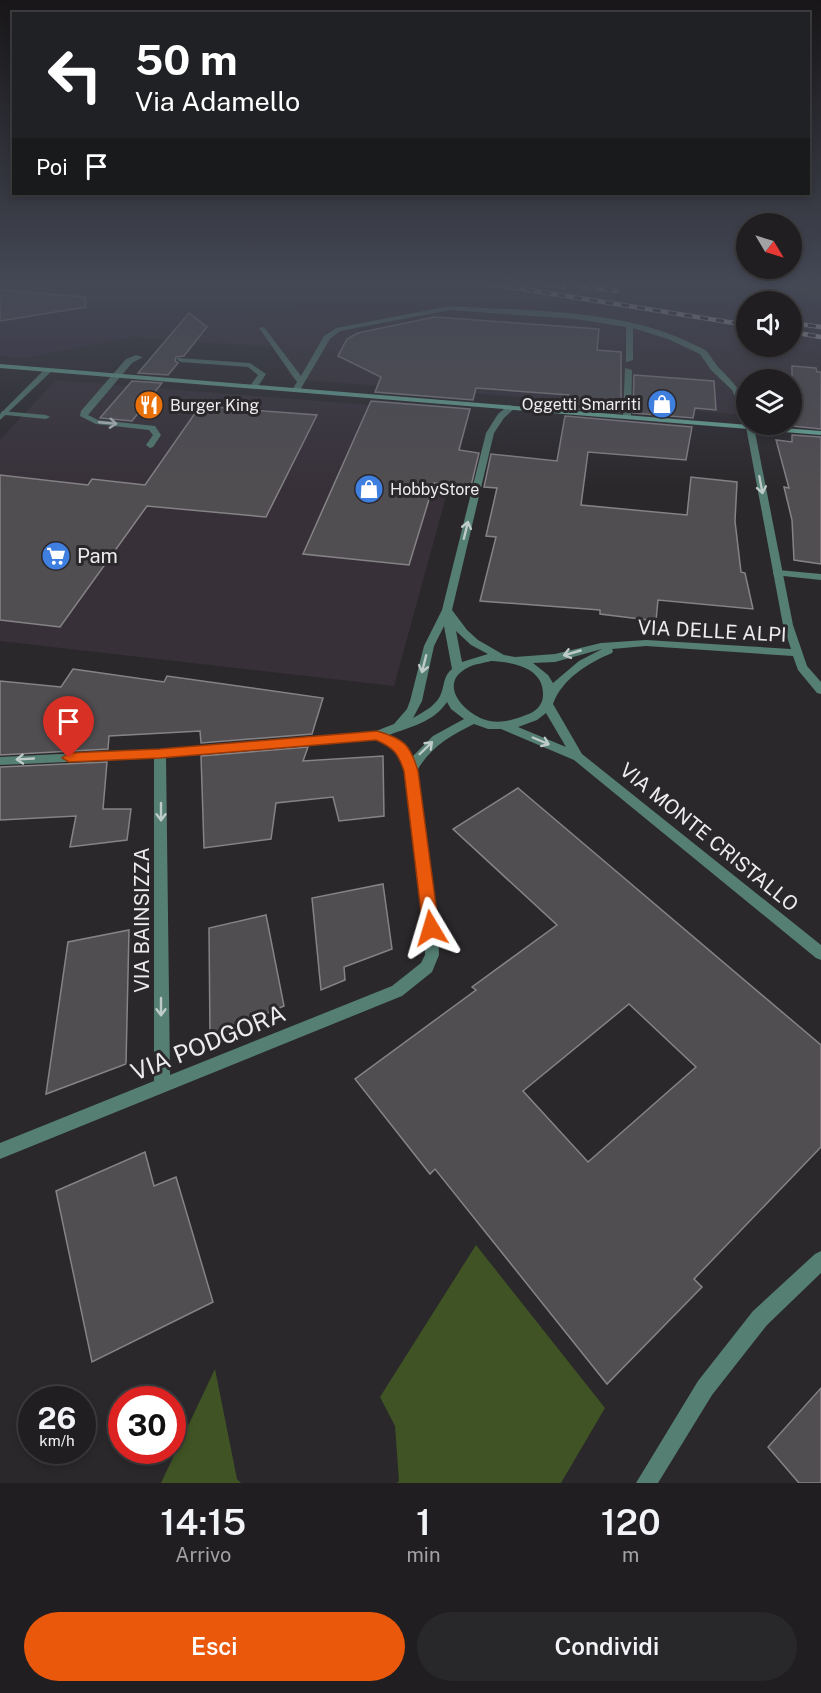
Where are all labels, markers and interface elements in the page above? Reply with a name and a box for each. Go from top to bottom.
text: 50 m [135,35,238,84]
icon: left [36,36,114,114]
text: Via Adamello [135,85,300,117]
icon: arrive [80,150,113,183]
text: Poi [36,154,68,180]
north arrow [736,213,802,279]
map controls [736,213,802,435]
button: sound [736,291,802,357]
button: layers [736,369,802,435]
shop icon: Oggetti Smarriti [646,388,678,420]
restaurant icon: Burger King [133,389,165,421]
place label: Oggetti Smarriti [522,395,641,414]
place label: Burger King [170,396,259,415]
one-way arrow [98,418,118,429]
shop icon: HobbyStore [353,473,385,505]
one-way arrow [756,474,767,494]
place label: HobbyStore [390,480,479,499]
one-way arrow [461,521,473,540]
supermarket icon: Pam [40,540,72,572]
place label: Pam [77,544,118,568]
street label: VIA DELLE ALPI [637,615,787,647]
one-way arrow [563,648,582,659]
one-way arrow [418,654,430,673]
pin [43,696,94,758]
icon: arrive [52,705,85,738]
one-way arrow [532,736,550,747]
one-way arrow [419,741,434,755]
one-way arrow [16,754,36,765]
street label: VIA MONTE CRISTALLO [615,758,803,916]
one-way arrow [155,801,167,821]
street label: VIA BAINSIZZA [130,847,154,993]
position arrow [399,896,463,960]
one-way arrow [155,996,167,1016]
street label: VIA PODGORA [127,998,289,1086]
speed limit sign: 30 [108,1386,186,1464]
text: 26 [38,1400,76,1436]
text: km/h [39,1432,75,1449]
text: 14:15 [160,1501,246,1543]
text: 1 [416,1501,431,1543]
text: 120 [601,1501,661,1543]
text: Arrivo [175,1543,231,1567]
text: min [407,1543,440,1567]
text: m [622,1543,639,1567]
button: Esci [24,1612,405,1681]
button: Condividi [417,1612,797,1681]

